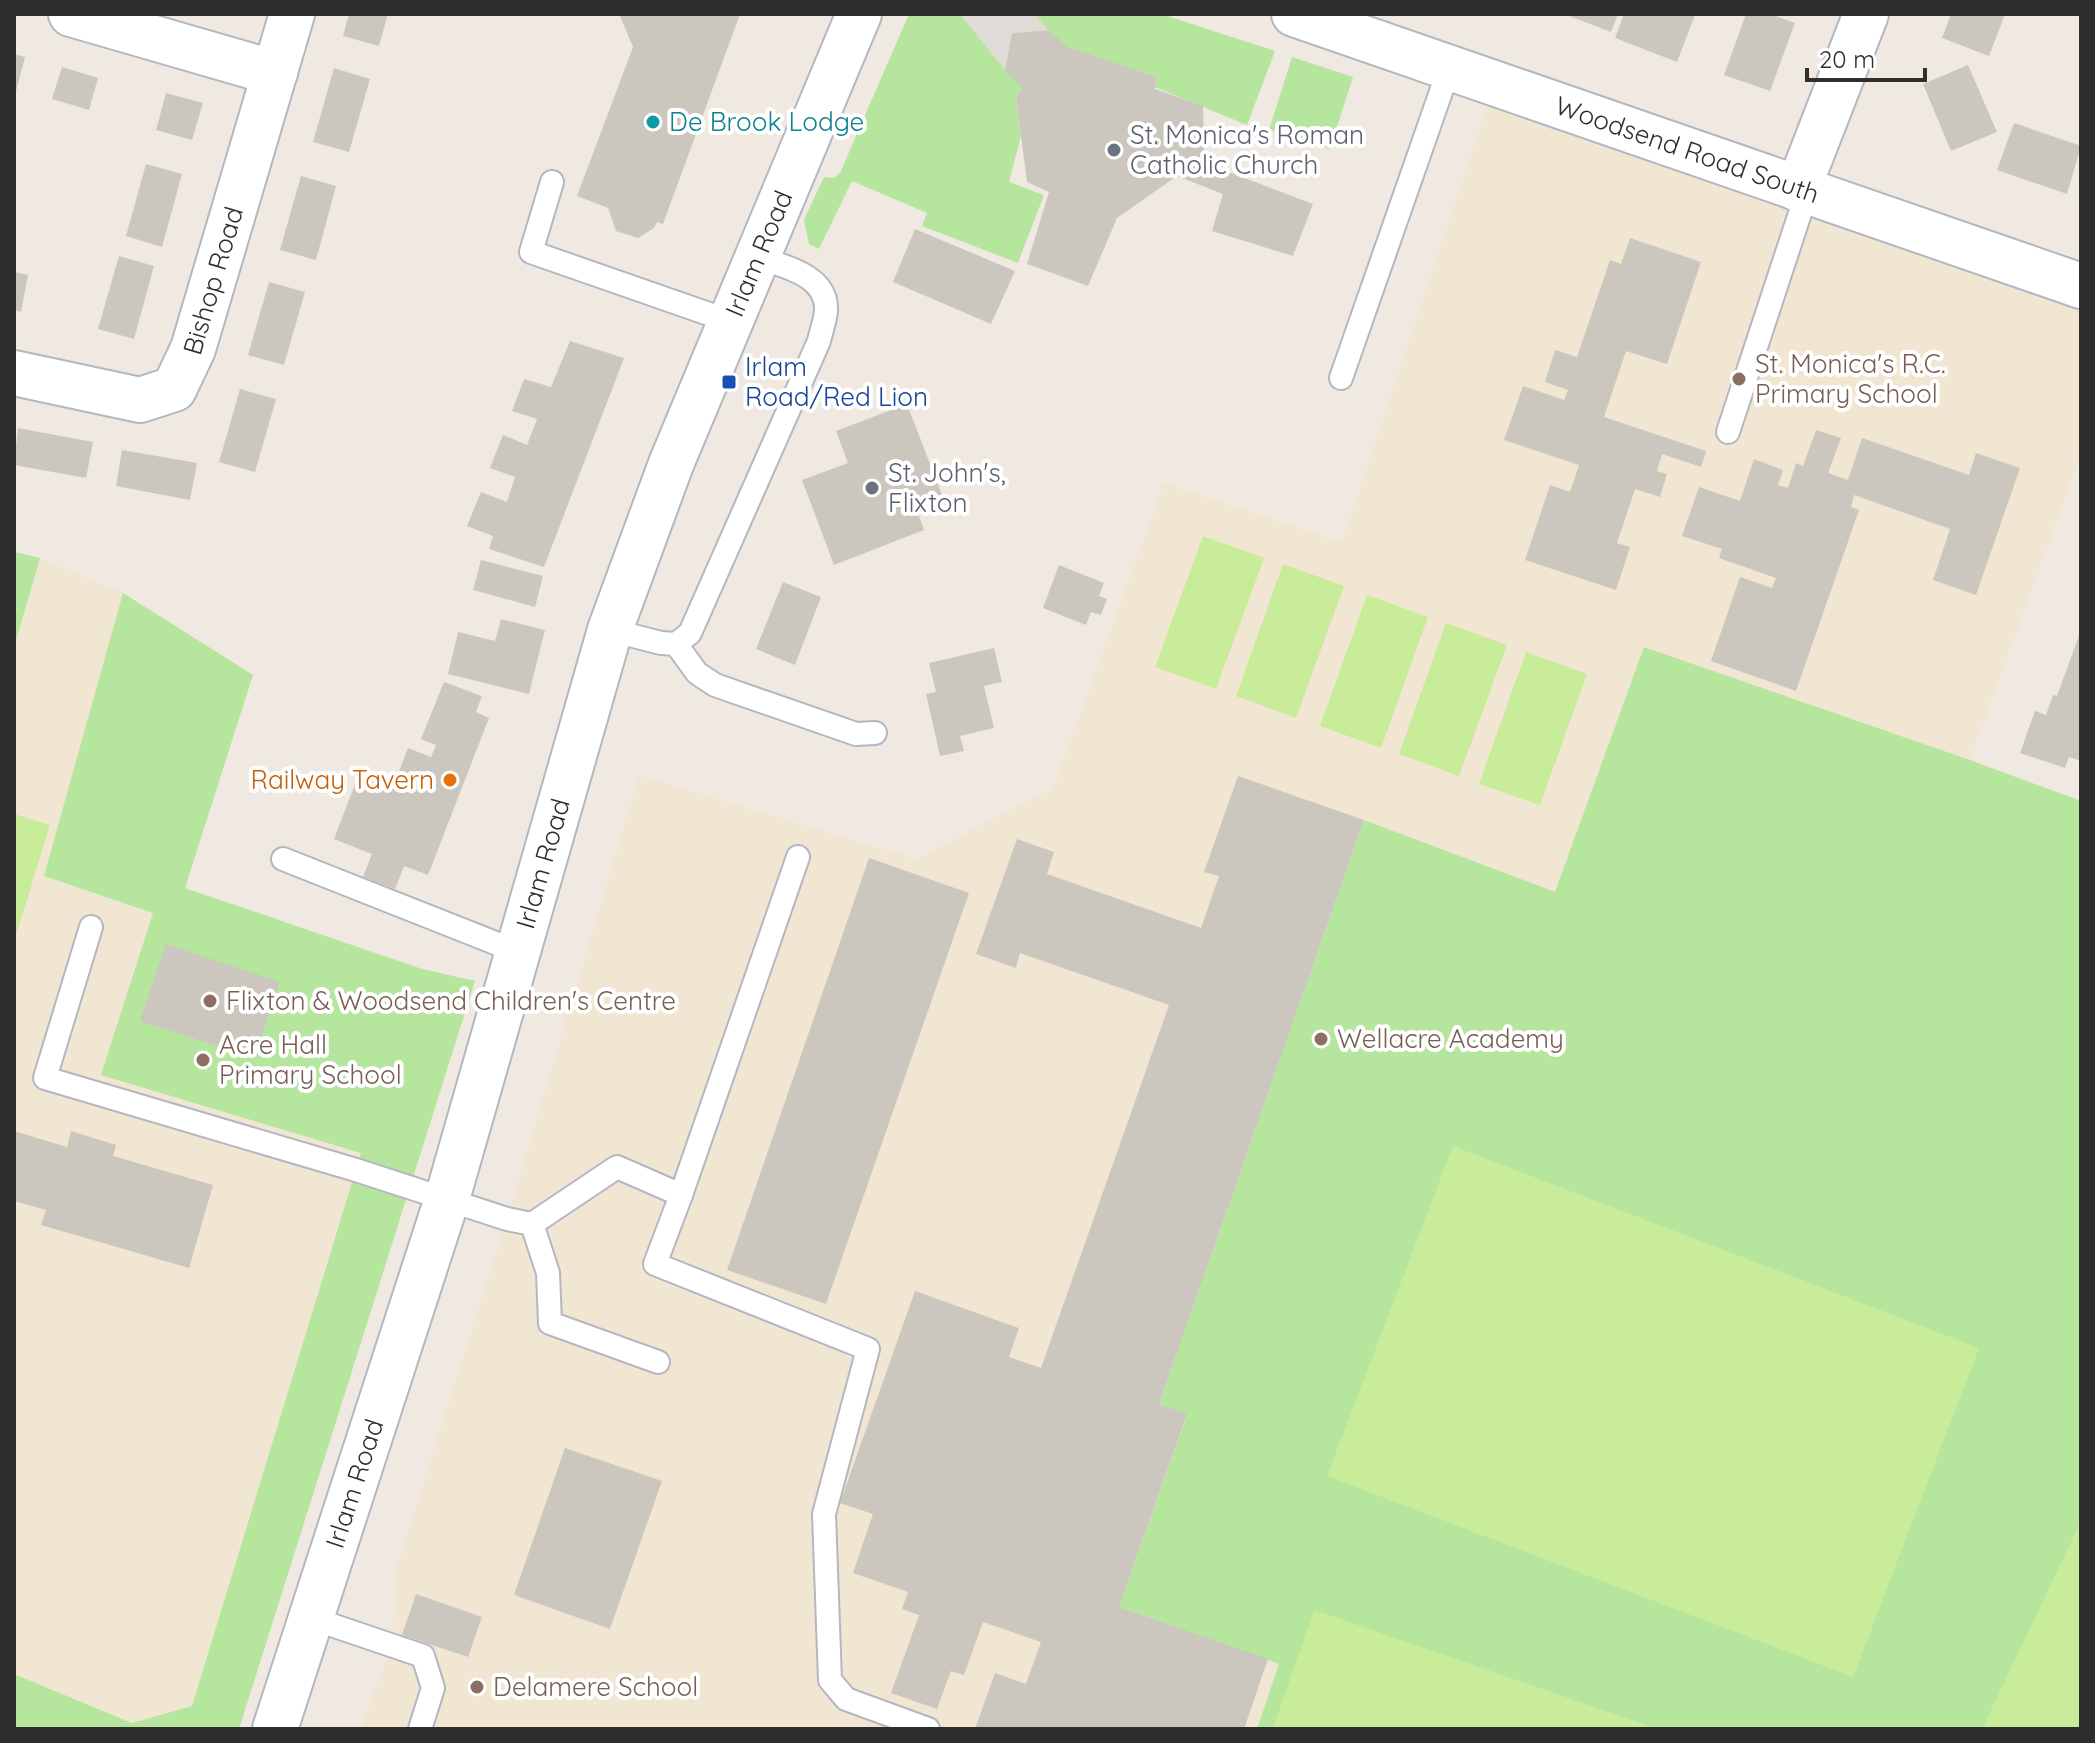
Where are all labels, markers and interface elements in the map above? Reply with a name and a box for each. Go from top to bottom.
scale bar [1807,32,1925,82]
text: 20 m [1819,44,1875,74]
street label: Woodsend Road South [1551,89,1824,210]
place label: De Brook Lodge [669,105,864,138]
marker: De Brook Lodge [644,113,662,131]
place label: St. Monica's Roman Catholic Church [1130,118,1364,181]
marker: St. Monica's Roman Catholic Church [1105,141,1123,159]
street label: Irlam Road [717,185,799,321]
street label: Bishop Road [175,203,250,359]
place label: St. Monica's R.C. Primary School [1755,347,1945,410]
place label: Irlam Road/Red Lion [745,350,928,413]
marker: St. Monica's R.C. Primary School [1730,370,1748,388]
marker: Irlam Road/Red Lion [720,373,738,391]
place label: St. John's, Flixton [888,456,1006,519]
marker: St. John's, Flixton [863,479,881,497]
place label: Railway Tavern [250,763,434,796]
marker: Railway Tavern [441,771,459,789]
street label: Irlam Road [508,795,577,932]
place label: Flixton & Woodsend Children's Centre [226,984,676,1017]
marker: Flixton & Woodsend Children's Centre [201,992,219,1010]
place label: Wellacre Academy [1337,1022,1564,1055]
place label: Acre Hall Primary School [219,1028,402,1091]
marker: Wellacre Academy [1312,1030,1330,1048]
marker: Acre Hall Primary School [194,1051,212,1069]
street label: Irlam Road [318,1415,390,1552]
place label: Delamere School [493,1670,698,1703]
marker: Delamere School [468,1678,486,1696]

